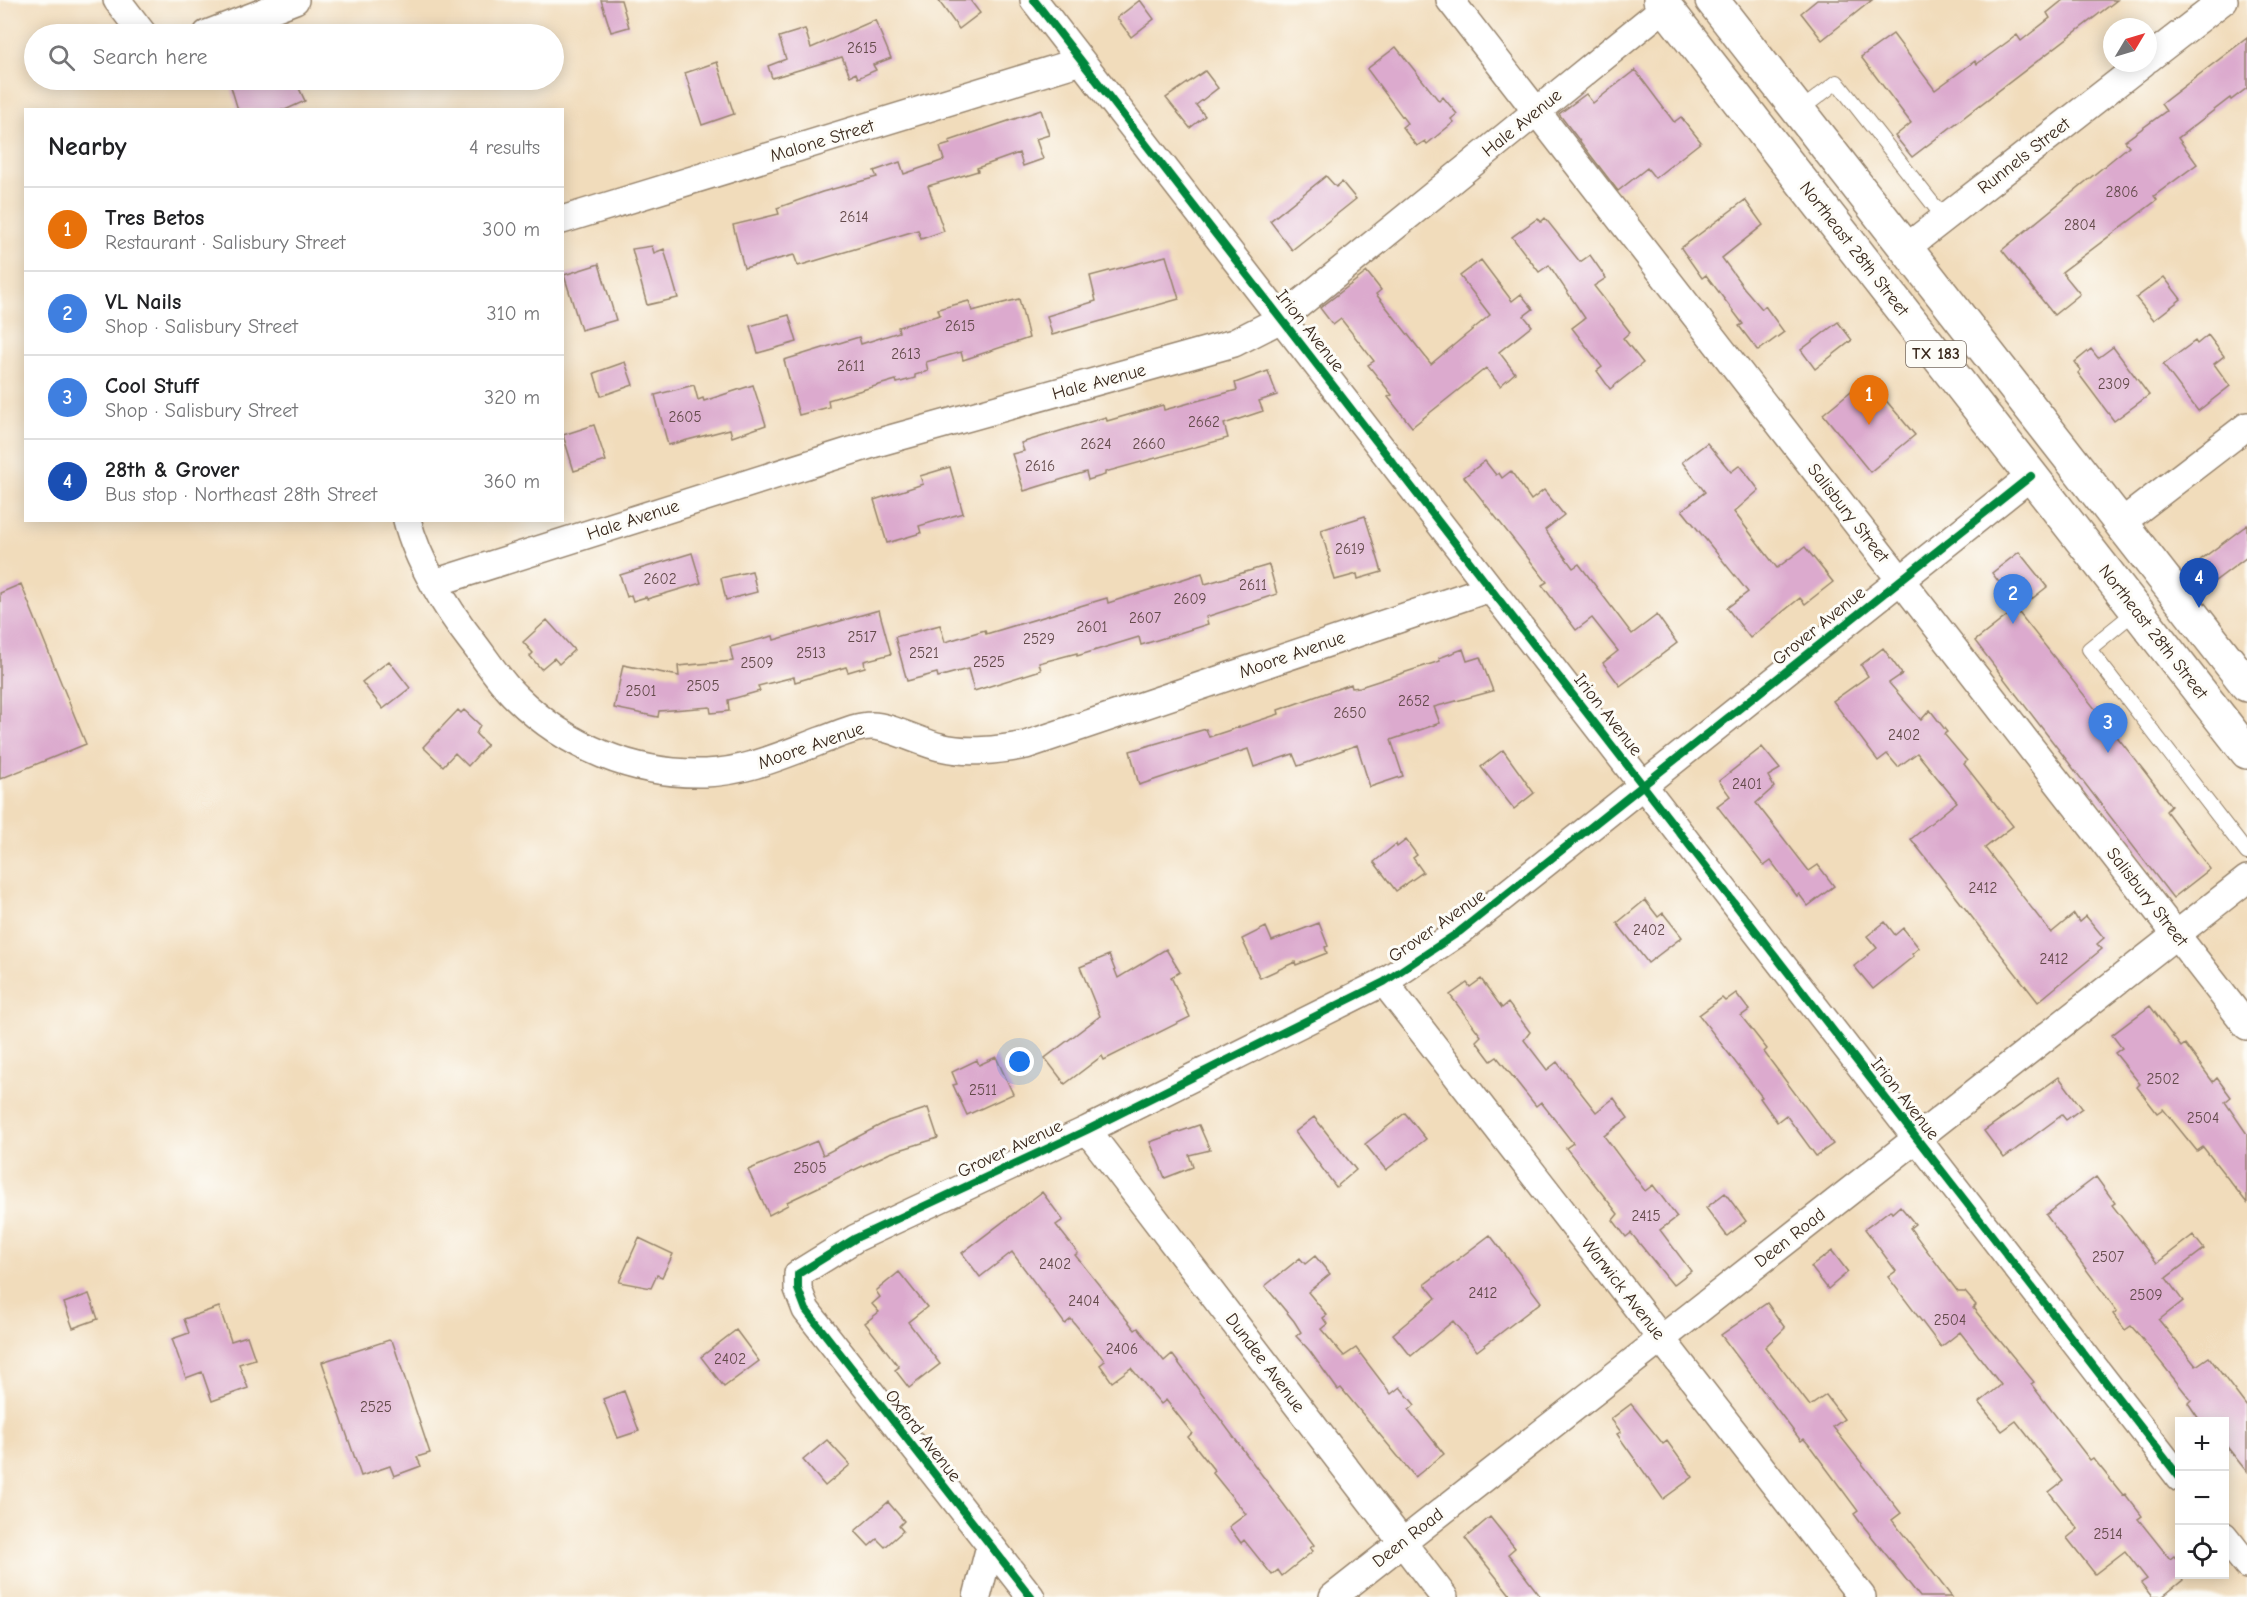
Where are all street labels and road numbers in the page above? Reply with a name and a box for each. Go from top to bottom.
street label: Hale Avenue [1478,85,1566,161]
street label: Runnels Street [1974,113,2075,199]
street label: Malone Street [767,115,877,167]
street label: Northeast 28th Street [1795,178,1914,321]
street label: Irion Avenue [1271,286,1349,376]
road number: TX 183 [1906,341,1966,367]
street label: Hale Avenue [1050,359,1148,405]
street label: Salisbury Street [1803,459,1894,567]
street label: Hale Avenue [584,495,682,545]
street label: Northeast 28th Street [2094,561,2213,704]
street label: Grover Avenue [1768,582,1870,670]
street label: Moore Avenue [1236,627,1348,683]
street label: Irion Avenue [1569,670,1647,760]
street label: Moore Avenue [755,718,867,774]
street label: Salisbury Street [2102,843,2193,951]
street label: Grover Avenue [1385,885,1489,967]
street label: Irion Avenue [1866,1054,1944,1144]
street label: Grover Avenue [954,1116,1066,1182]
street label: Deen Road [1750,1204,1830,1272]
street label: Warwick Avenue [1577,1234,1669,1344]
street label: Dundee Avenue [1221,1309,1309,1417]
street label: Oxford Avenue [880,1386,966,1486]
street label: Deen Road [1368,1504,1448,1572]

